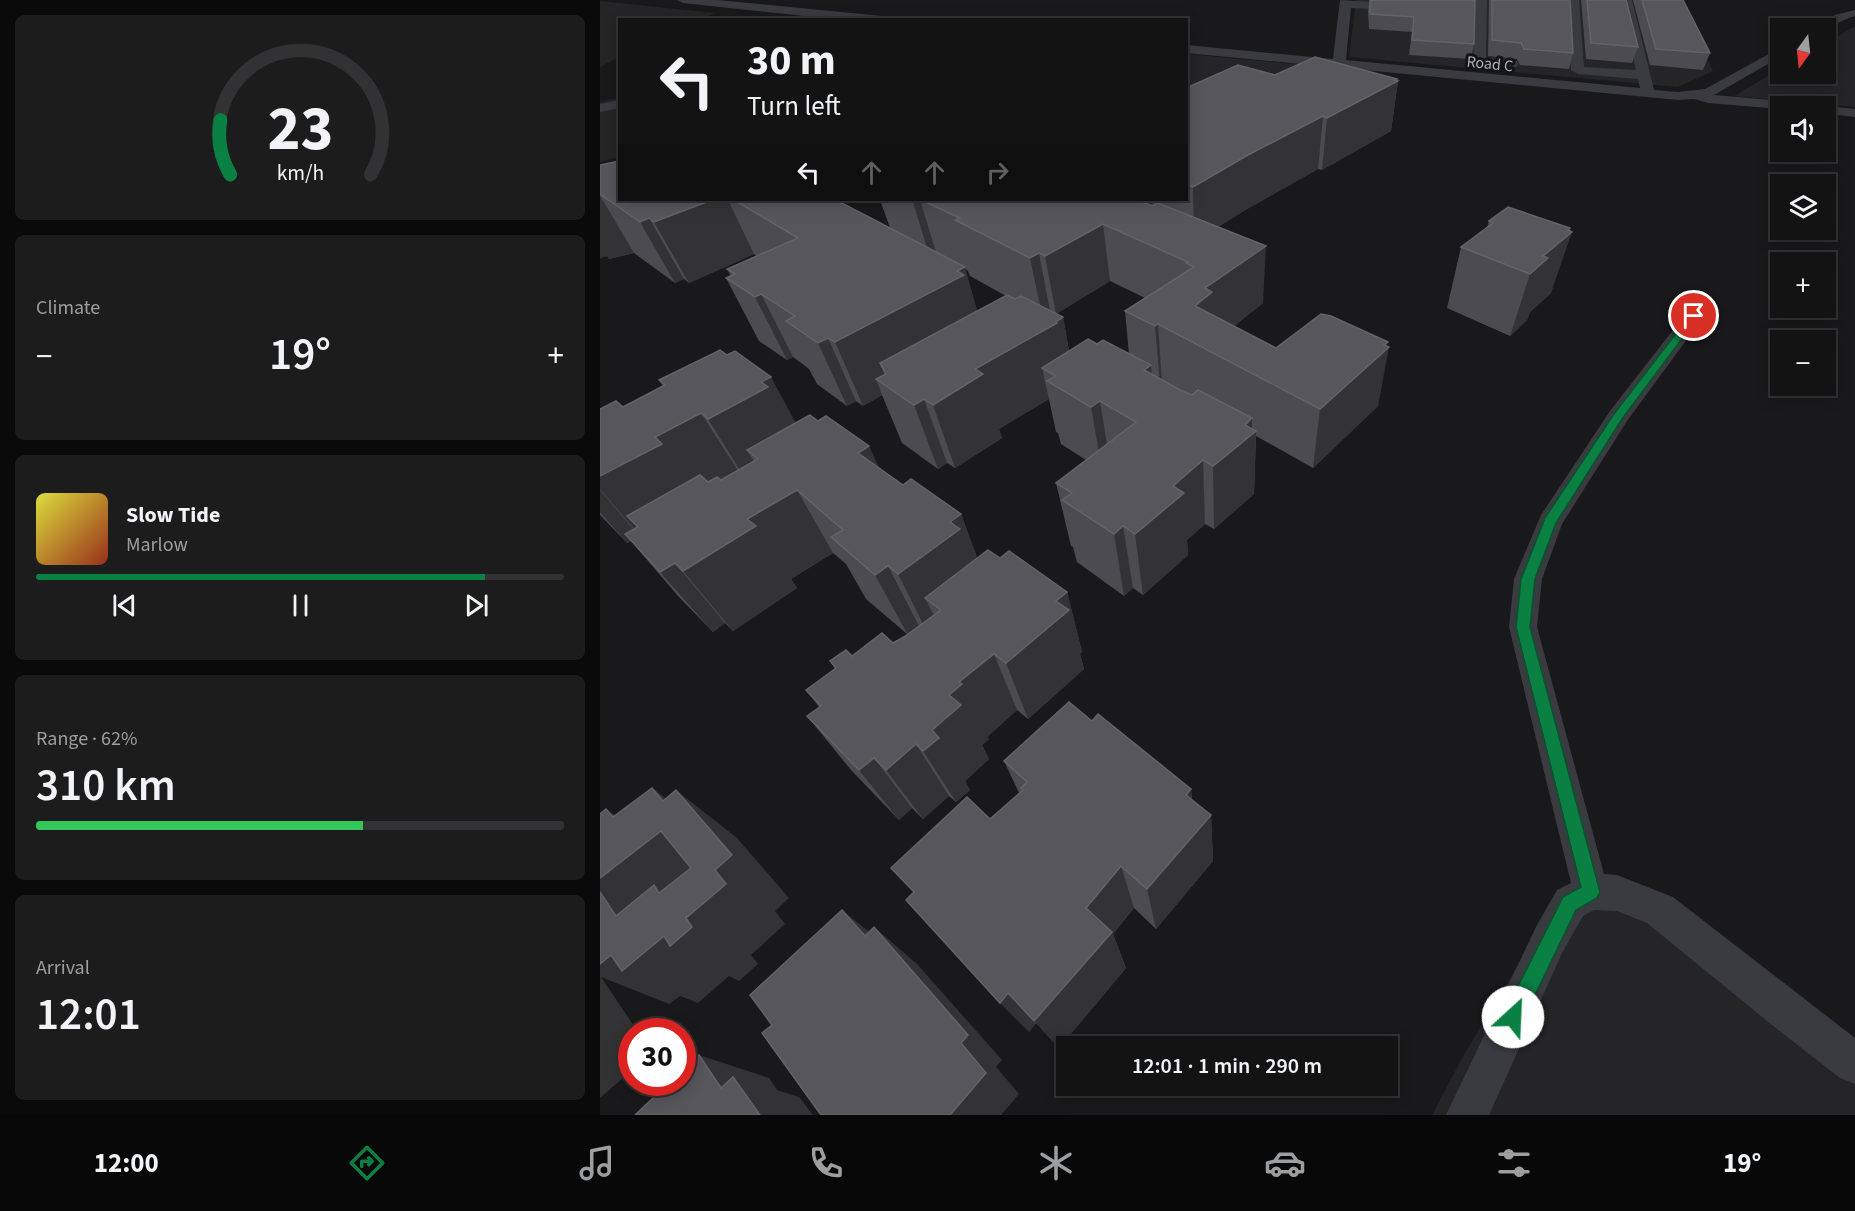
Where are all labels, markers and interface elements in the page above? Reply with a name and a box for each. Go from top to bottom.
north arrow [1770,18,1836,84]
map controls [1770,18,1836,396]
text: 30 m [747,31,836,91]
icon: left [648,42,726,120]
street label: Road C [1466,51,1514,77]
text: 23 [267,85,333,174]
text: Turn left [747,87,841,126]
button: sound [1770,96,1836,162]
icon: left [792,156,825,189]
icon: ahead [855,156,888,189]
icon: ahead [918,156,951,189]
icon: right [981,156,1014,189]
text: km/h [276,158,324,189]
button: layers [1770,174,1836,240]
button: + [1770,252,1836,318]
pin [1668,290,1719,341]
text: Climate [36,294,100,322]
icon: arrive [1677,299,1710,332]
text: 19° [269,323,331,387]
button: − [1770,330,1836,396]
text: − [36,333,52,380]
text: + [548,333,564,380]
text: Slow Tide [126,499,220,531]
text: Marlow [126,531,188,559]
icon: previous [108,589,141,622]
icon: pause [284,589,317,622]
icon: next [460,589,493,622]
text: Range · 62% [36,725,137,753]
text: 310 km [36,754,176,818]
text: Arrival [36,954,90,982]
text: 12:01 [36,983,141,1047]
position arrow [1481,985,1545,1049]
speed limit sign: 30 [618,1018,696,1096]
text: 12:01 · 1 min · 290 m [1132,1050,1322,1082]
icon: directions [346,1142,388,1184]
icon: music [576,1142,618,1184]
icon: phone [805,1142,847,1184]
icon: climate [1035,1142,1077,1184]
icon: car [1264,1142,1306,1184]
icon: filters [1493,1142,1535,1184]
text: 12:00 [94,1144,159,1183]
text: 19° [1723,1144,1761,1183]

